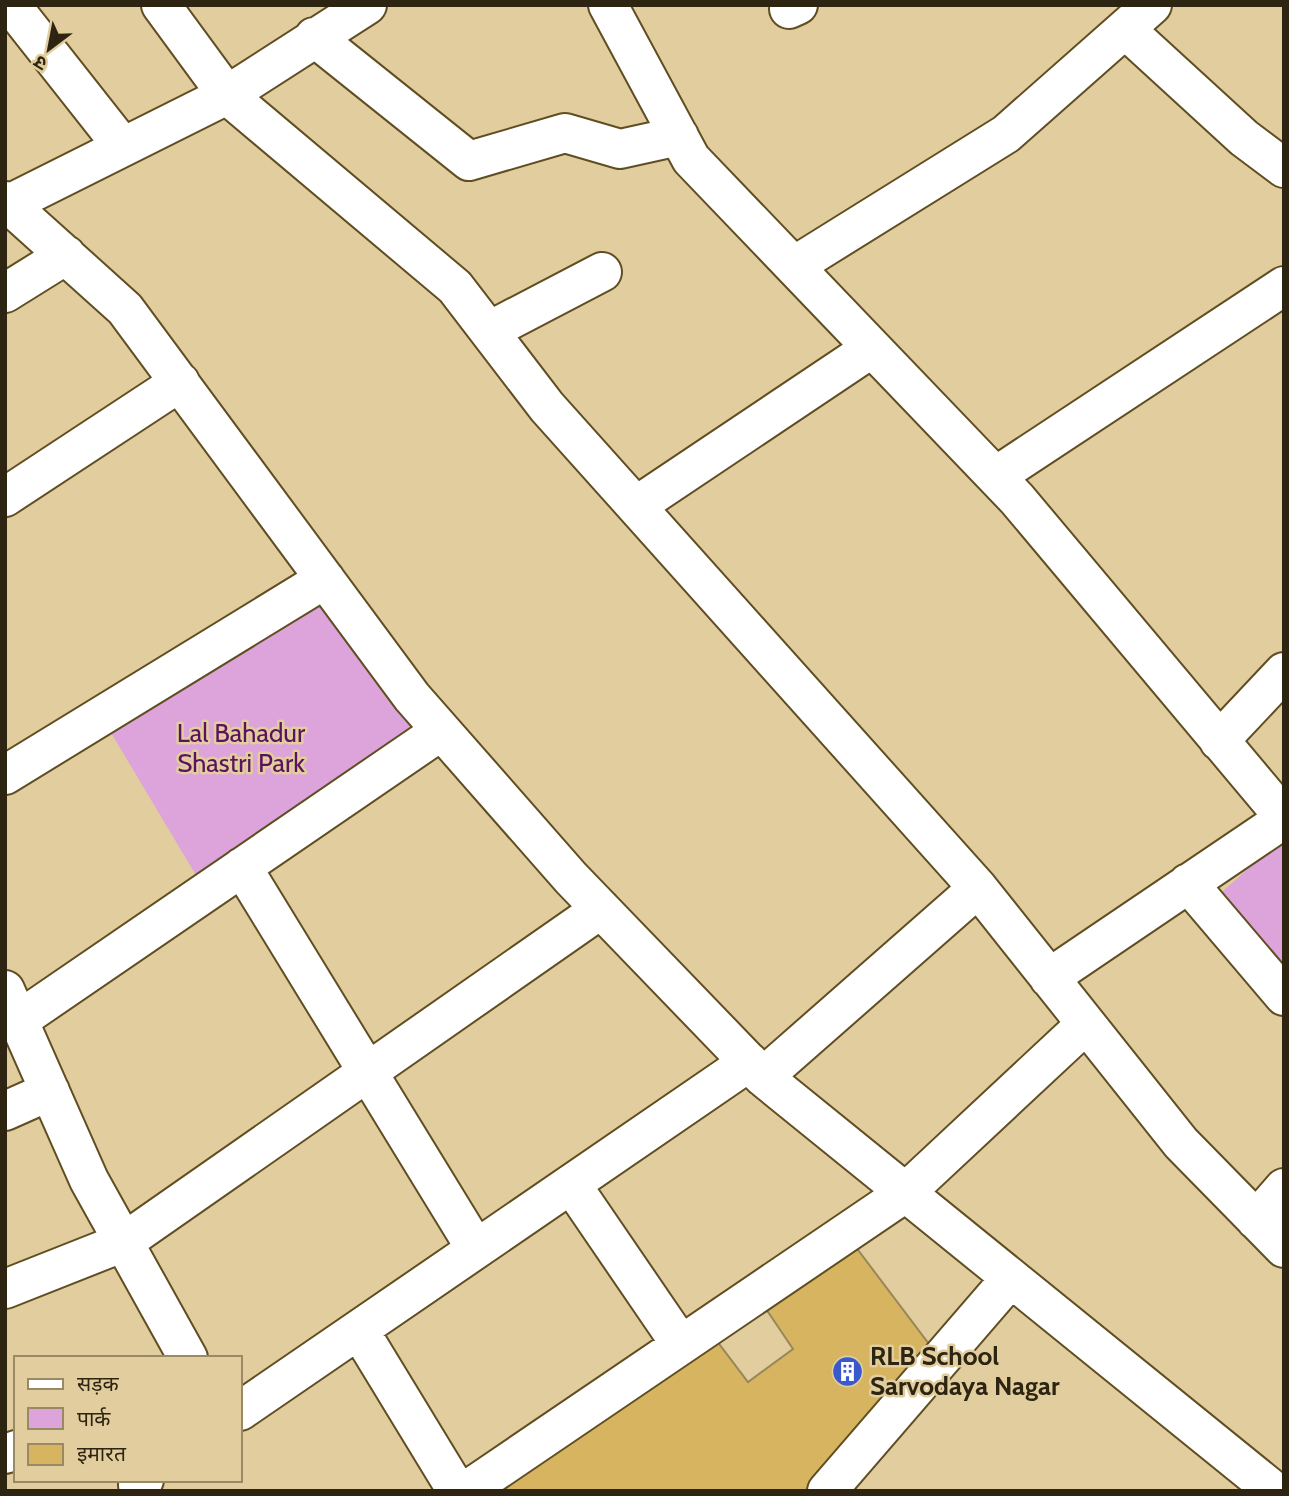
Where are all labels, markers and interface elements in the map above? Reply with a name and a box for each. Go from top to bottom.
north arrow [14,14,84,84]
text: उ [29,50,51,76]
park label: Lal Bahadur Shastri Park [177,717,306,779]
place label: RLB School Sarvodaya Nagar [870,1340,1060,1402]
building icon: RLB School Sarvodaya Nagar [830,1354,864,1388]
legend [14,1356,242,1482]
text: सड़क [77,1371,119,1396]
text: पार्क [77,1406,111,1431]
text: इमारत [77,1441,127,1466]

